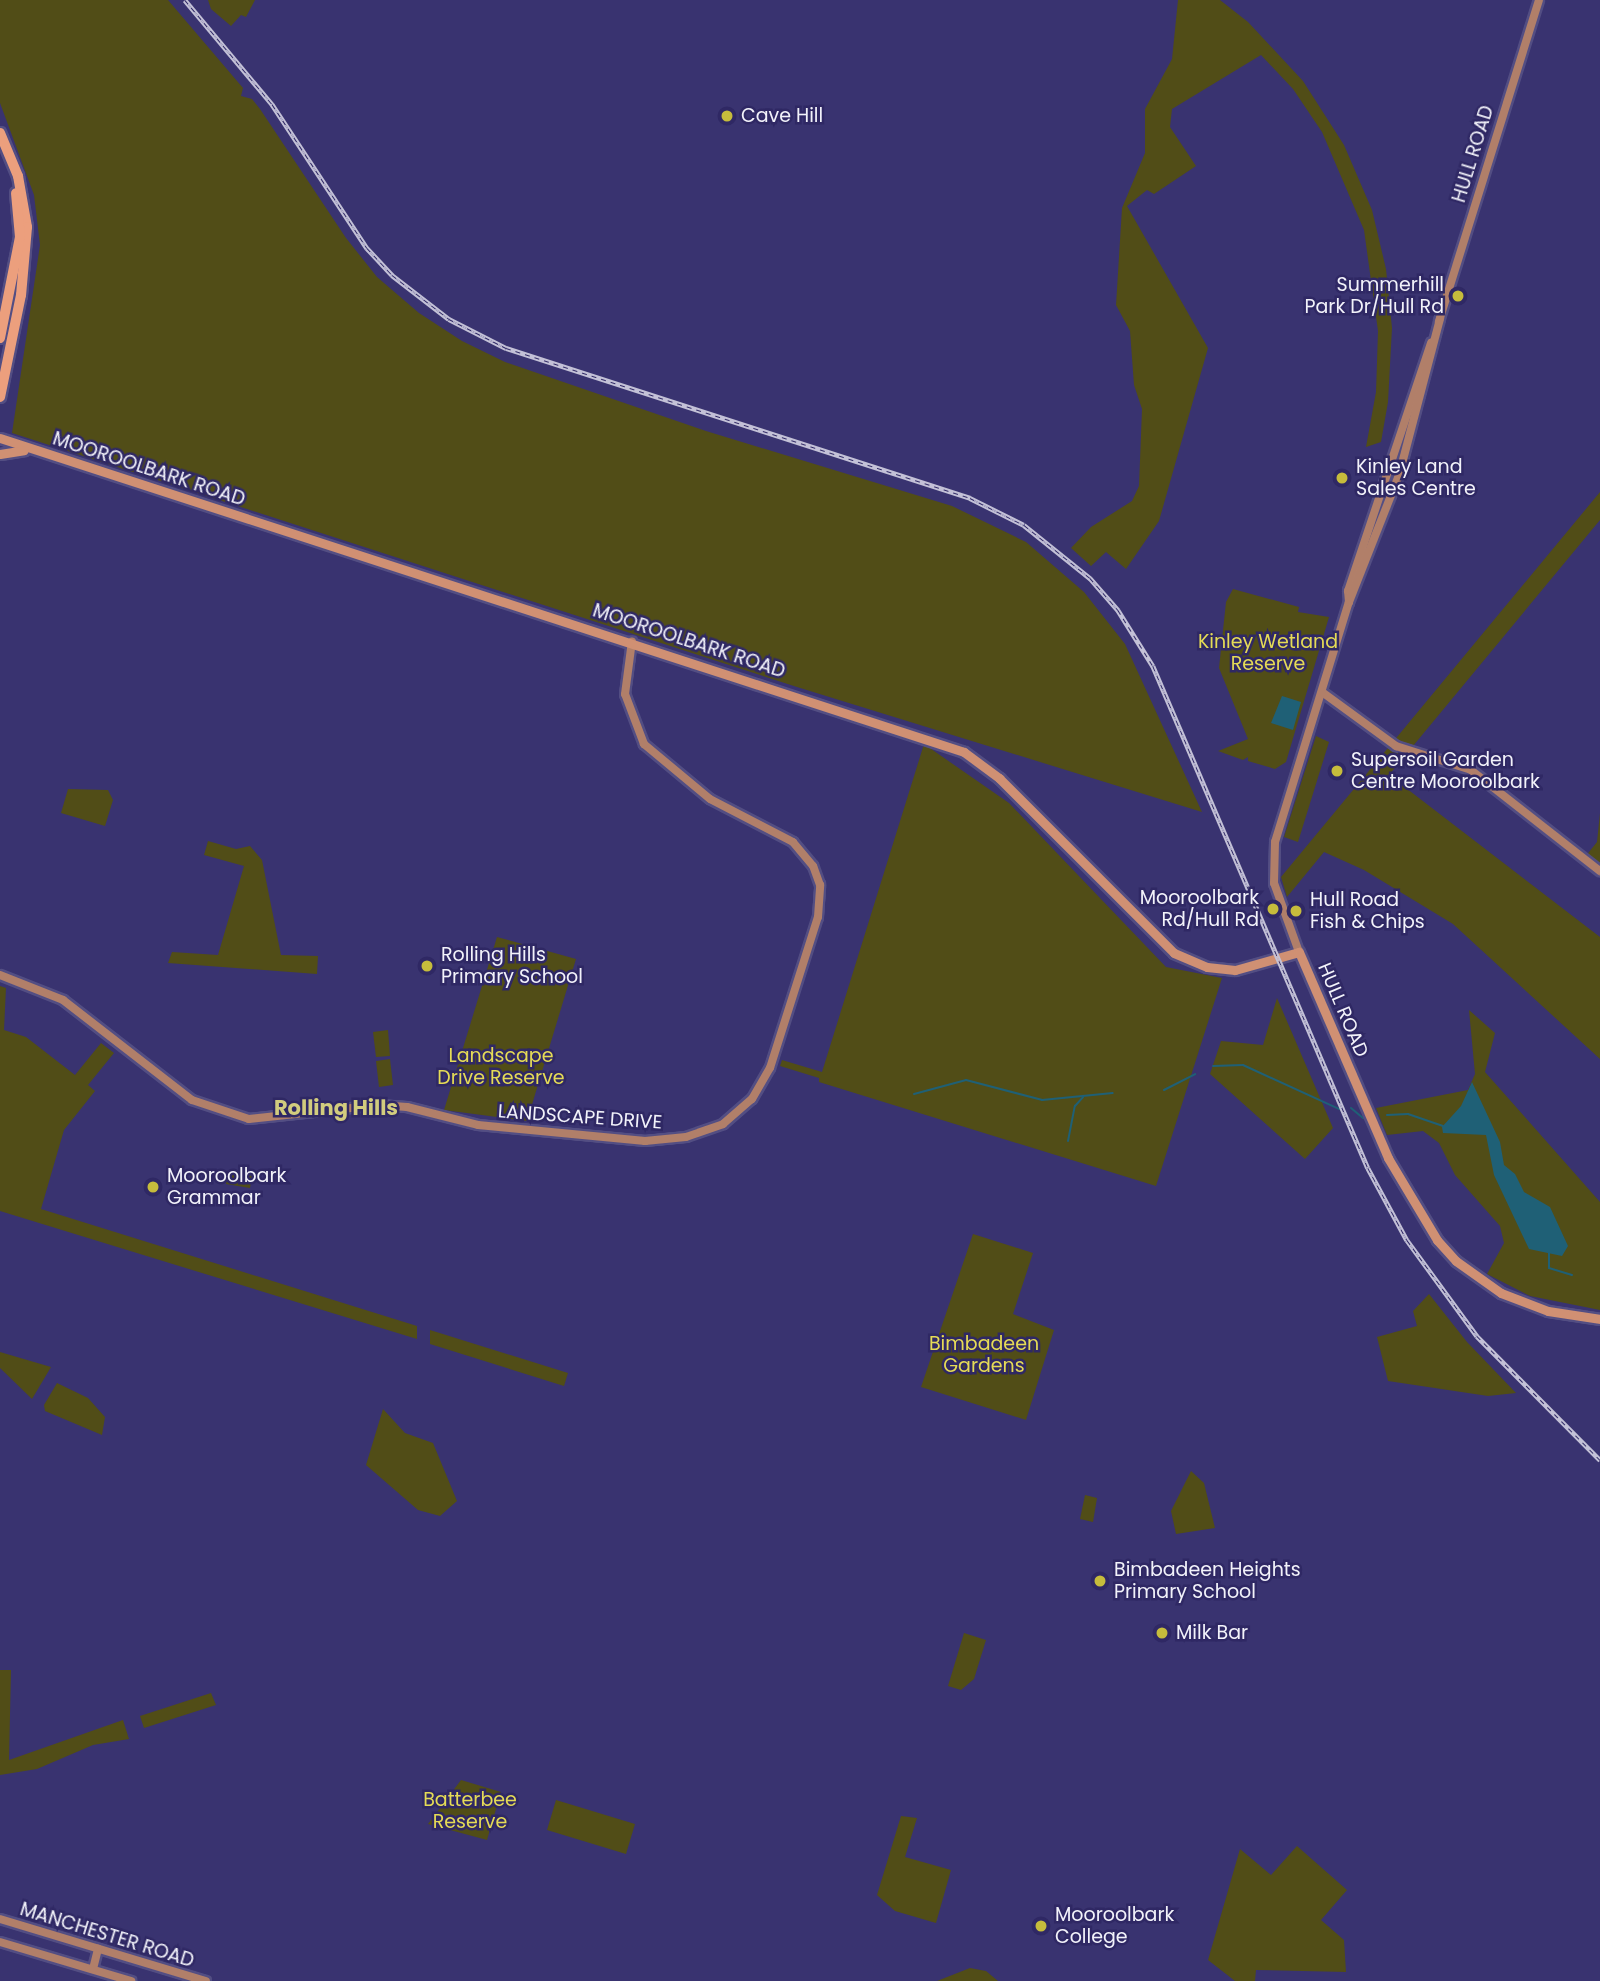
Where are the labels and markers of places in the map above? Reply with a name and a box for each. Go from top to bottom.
place label: Cave Hill [741,105,823,127]
marker: Cave Hill [719,108,735,124]
place label: Summerhill Park Dr/Hull Rd [1305,274,1444,318]
marker: Summerhill Park Dr/Hull Rd [1450,288,1466,304]
place label: Kinley Land Sales Centre [1356,456,1476,500]
marker: Kinley Land Sales Centre [1334,470,1350,486]
place label: Supersoil Garden Centre Mooroolbark [1351,749,1540,793]
marker: Supersoil Garden Centre Mooroolbark [1329,763,1345,779]
place label: Mooroolbark Rd/Hull Rd [1140,887,1259,931]
place label: Hull Road Fish & Chips [1310,889,1425,933]
marker: Mooroolbark Rd/Hull Rd [1265,901,1281,917]
marker: Hull Road Fish & Chips [1288,903,1304,919]
place label: Rolling Hills Primary School [441,944,583,988]
marker: Rolling Hills Primary School [419,958,435,974]
place label: Mooroolbark Grammar [167,1165,286,1209]
marker: Mooroolbark Grammar [145,1179,161,1195]
place label: Bimbadeen Heights Primary School [1114,1559,1301,1603]
marker: Bimbadeen Heights Primary School [1092,1573,1108,1589]
place label: Milk Bar [1176,1622,1248,1644]
marker: Milk Bar [1154,1625,1170,1641]
place label: Mooroolbark College [1055,1904,1174,1948]
marker: Mooroolbark College [1033,1918,1049,1934]

